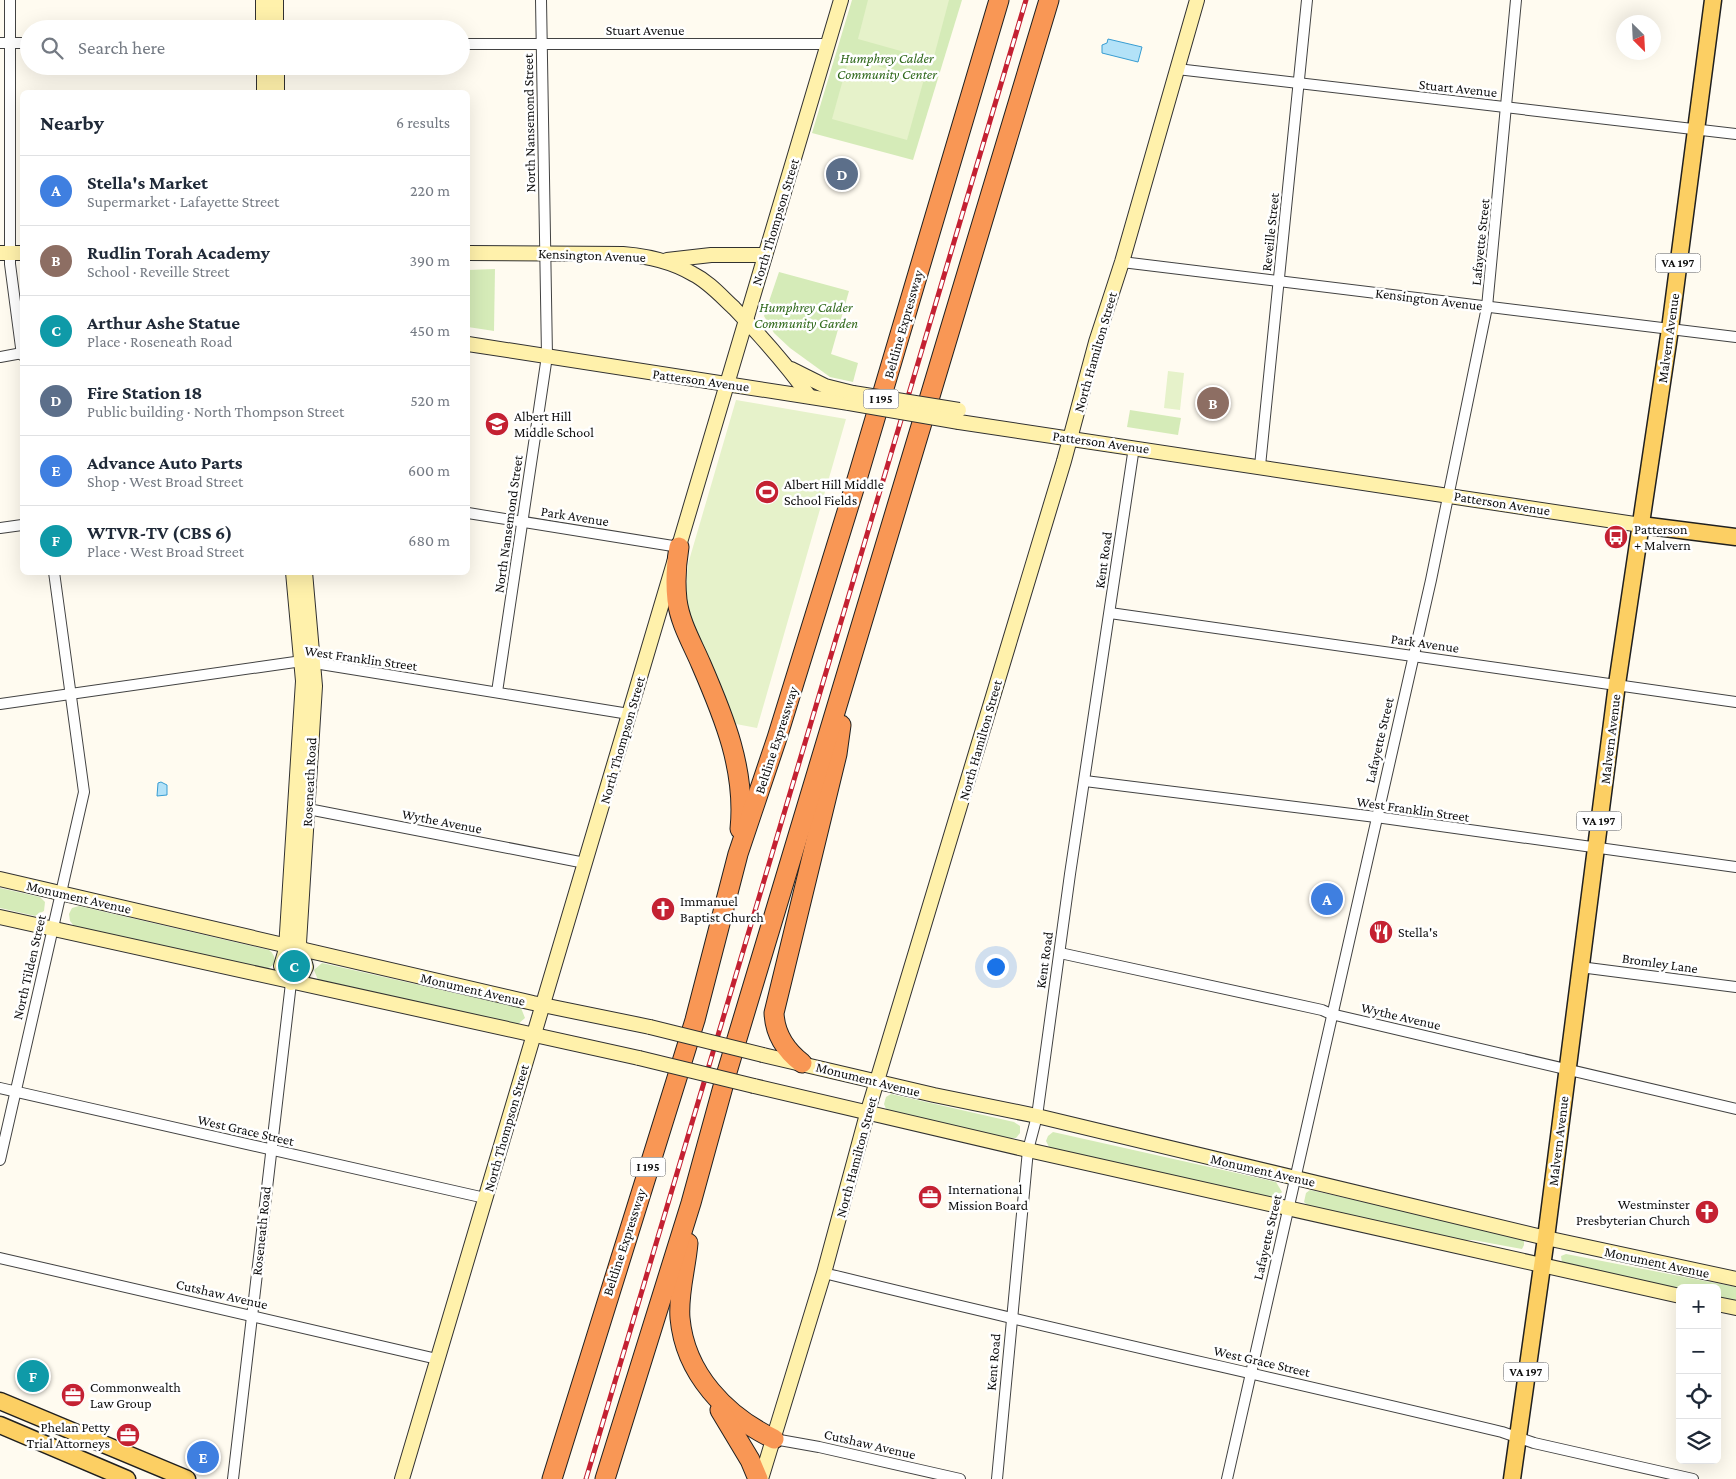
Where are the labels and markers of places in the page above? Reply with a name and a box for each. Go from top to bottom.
pin: D [826,155,858,193]
pin: B [1197,384,1229,422]
place label: Albert Hill Middle School [514,408,594,440]
school or university icon: Albert Hill Middle School [484,411,510,437]
place label: Albert Hill Middle School Fields [784,476,884,508]
sports icon: Albert Hill Middle School Fields [754,479,780,505]
place label: Patterson + Malvern [1634,521,1691,553]
bus stop icon: Patterson + Malvern [1603,524,1629,550]
pin: A [1311,880,1343,918]
place label: Immanuel Baptist Church [680,893,764,925]
church icon: Immanuel Baptist Church [650,896,676,922]
restaurant icon: Stella's [1368,919,1394,945]
place label: Stella's [1398,924,1438,940]
pin: C [278,947,310,985]
place label: International Mission Board [948,1181,1029,1213]
office icon: International Mission Board [917,1184,943,1210]
place label: Westminster Presbyterian Church [1576,1196,1690,1228]
church icon: Westminster Presbyterian Church [1694,1199,1720,1225]
pin: F [17,1357,49,1395]
place label: Commonwealth Law Group [90,1379,181,1411]
office icon: Commonwealth Law Group [60,1382,86,1408]
place label: Phelan Petty Trial Attorneys [27,1419,111,1451]
office icon: Phelan Petty Trial Attorneys [115,1422,141,1448]
pin: E [187,1438,219,1476]

